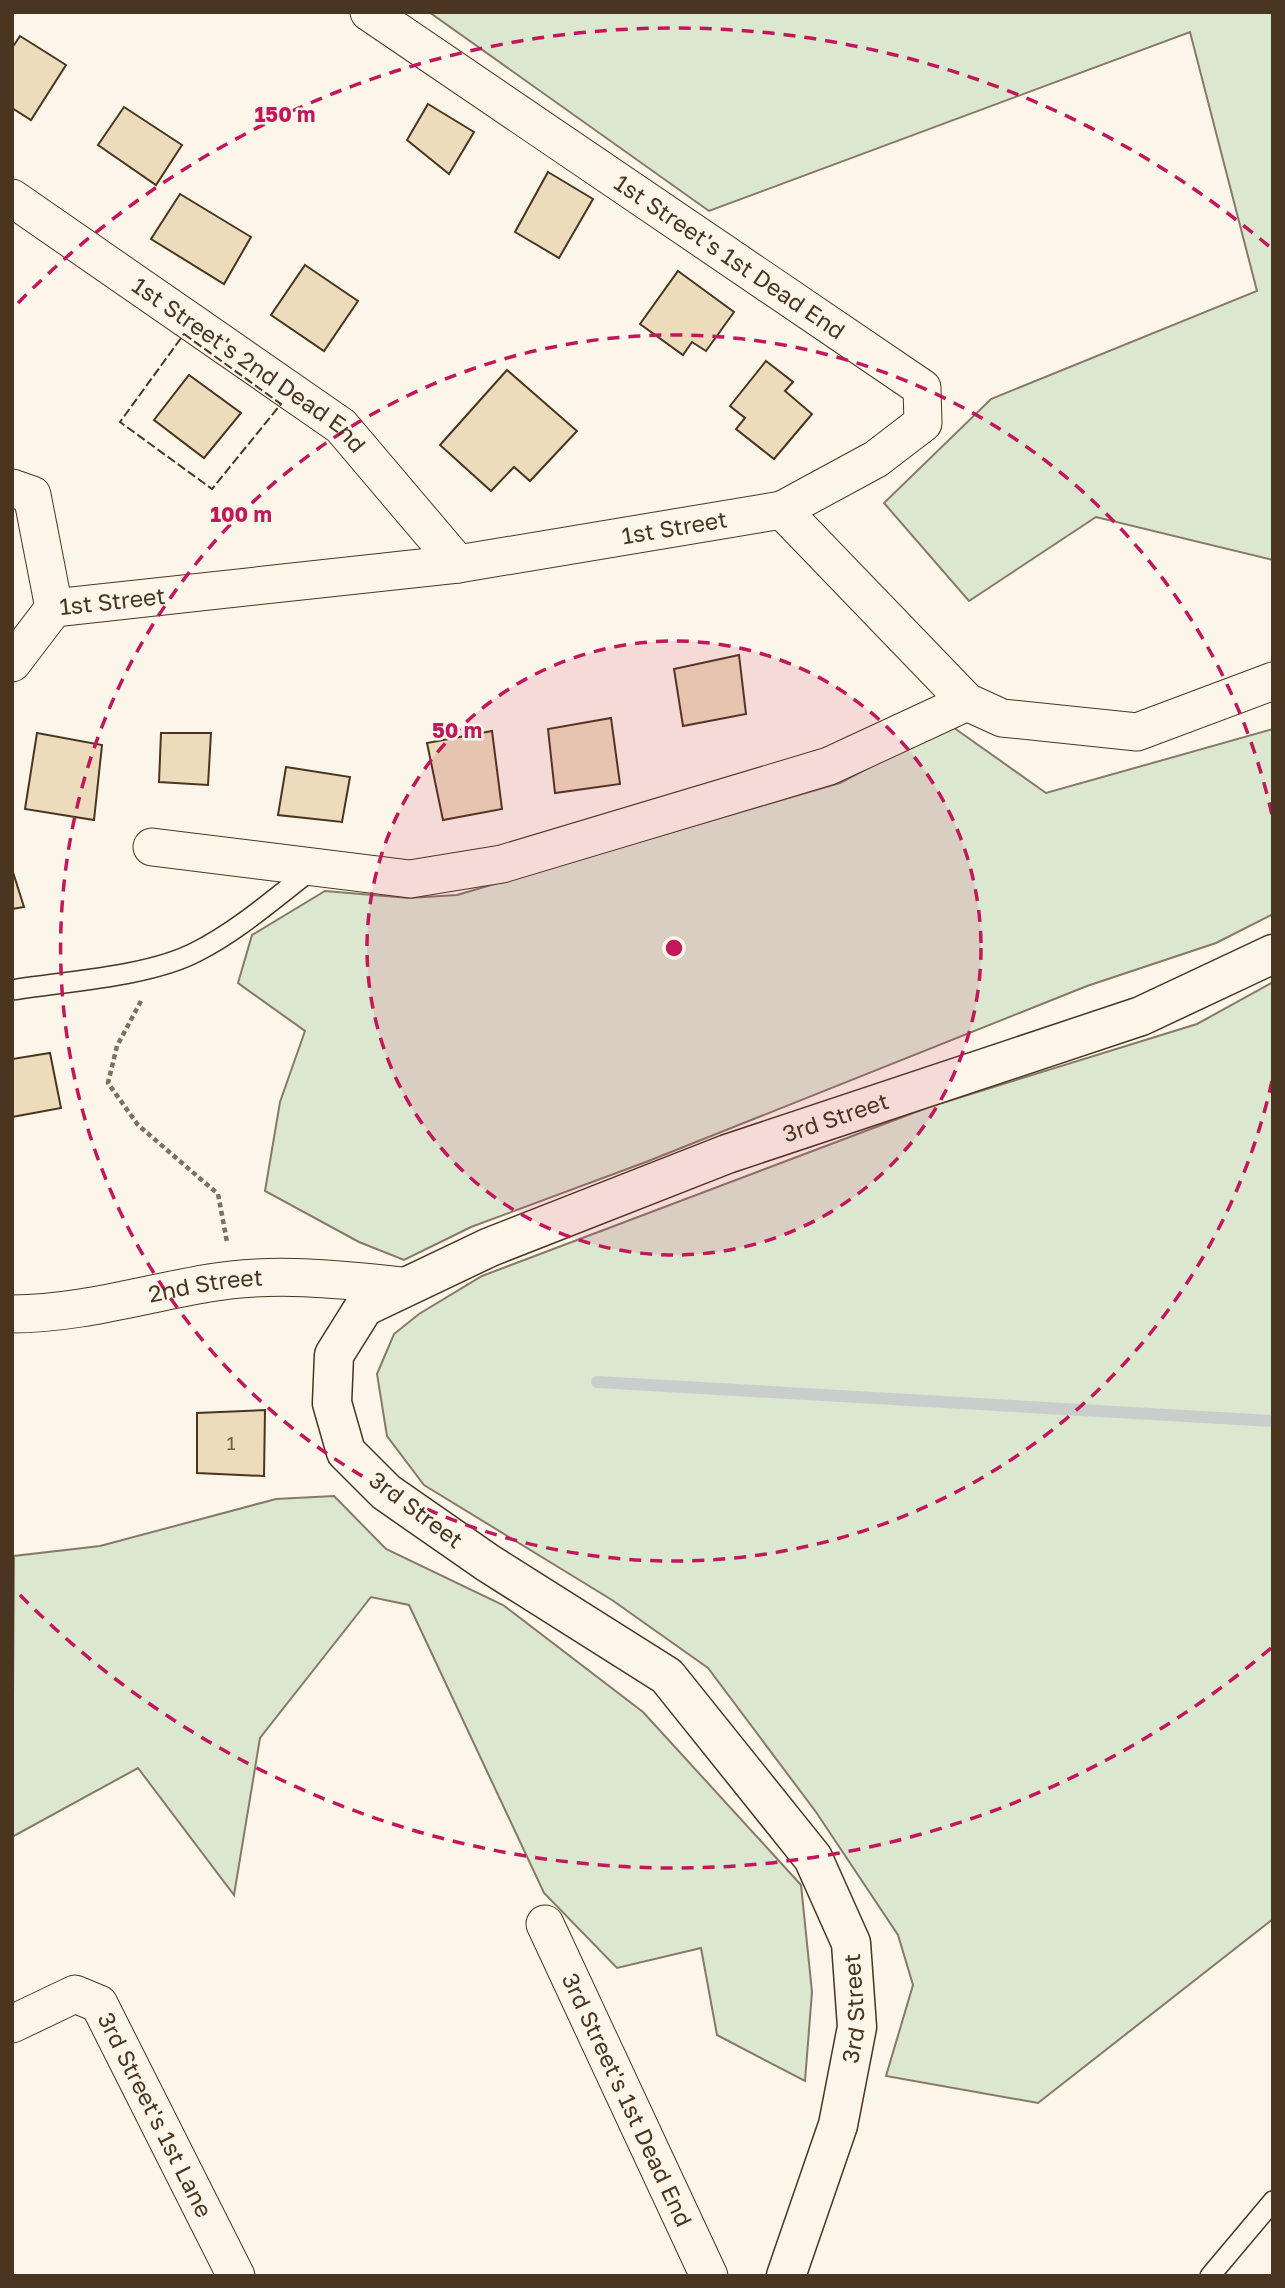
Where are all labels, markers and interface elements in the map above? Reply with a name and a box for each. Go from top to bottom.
text: 150 m [255,101,315,127]
street label: 1st Street's 1st Dead End [609,168,851,345]
street label: 1st Street's 2nd Dead End [127,271,372,458]
text: 100 m [210,501,272,527]
street label: 1st Street [619,504,729,550]
street label: 1st Street [58,581,167,620]
text: 50 m [432,717,482,743]
centre of rings [662,936,686,960]
street label: 3rd Street [779,1086,892,1148]
street label: 2nd Street [146,1263,263,1308]
house number: 1 [226,1431,236,1454]
street label: 3rd Street [364,1465,469,1554]
street label: 3rd Street [835,1953,870,2065]
street label: 3rd Street's 1st Dead End [557,1968,699,2231]
street label: 3rd Street's 1st Lane [93,2007,219,2222]

